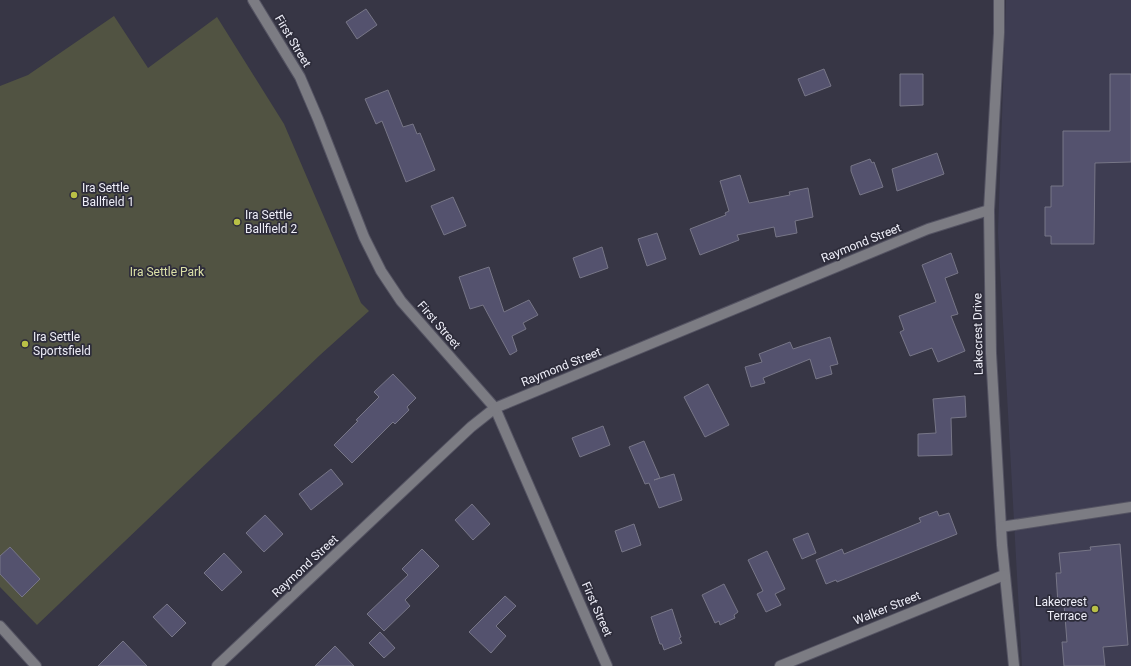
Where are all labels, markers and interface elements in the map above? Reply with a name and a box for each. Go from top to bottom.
street label: First Street [272,12,314,70]
place label: Ira Settle Ballfield 1 [82,181,134,209]
marker: Ira Settle Ballfield 1 [69,190,79,200]
place label: Ira Settle Ballfield 2 [245,208,298,236]
marker: Ira Settle Ballfield 2 [232,217,242,227]
street label: Raymond Street [819,221,903,265]
park label: Ira Settle Park [130,265,205,279]
street label: Lakecrest Drive [970,293,986,375]
street label: First Street [415,298,463,352]
place label: Ira Settle Sportsfield [33,330,91,358]
marker: Ira Settle Sportsfield [20,339,30,349]
street label: Raymond Street [519,345,603,389]
street label: Raymond Street [269,532,341,600]
street label: First Street [579,579,615,639]
street label: Walker Street [851,588,923,628]
place label: Lakecrest Terrace [1035,595,1087,623]
marker: Lakecrest Terrace [1090,604,1100,614]

